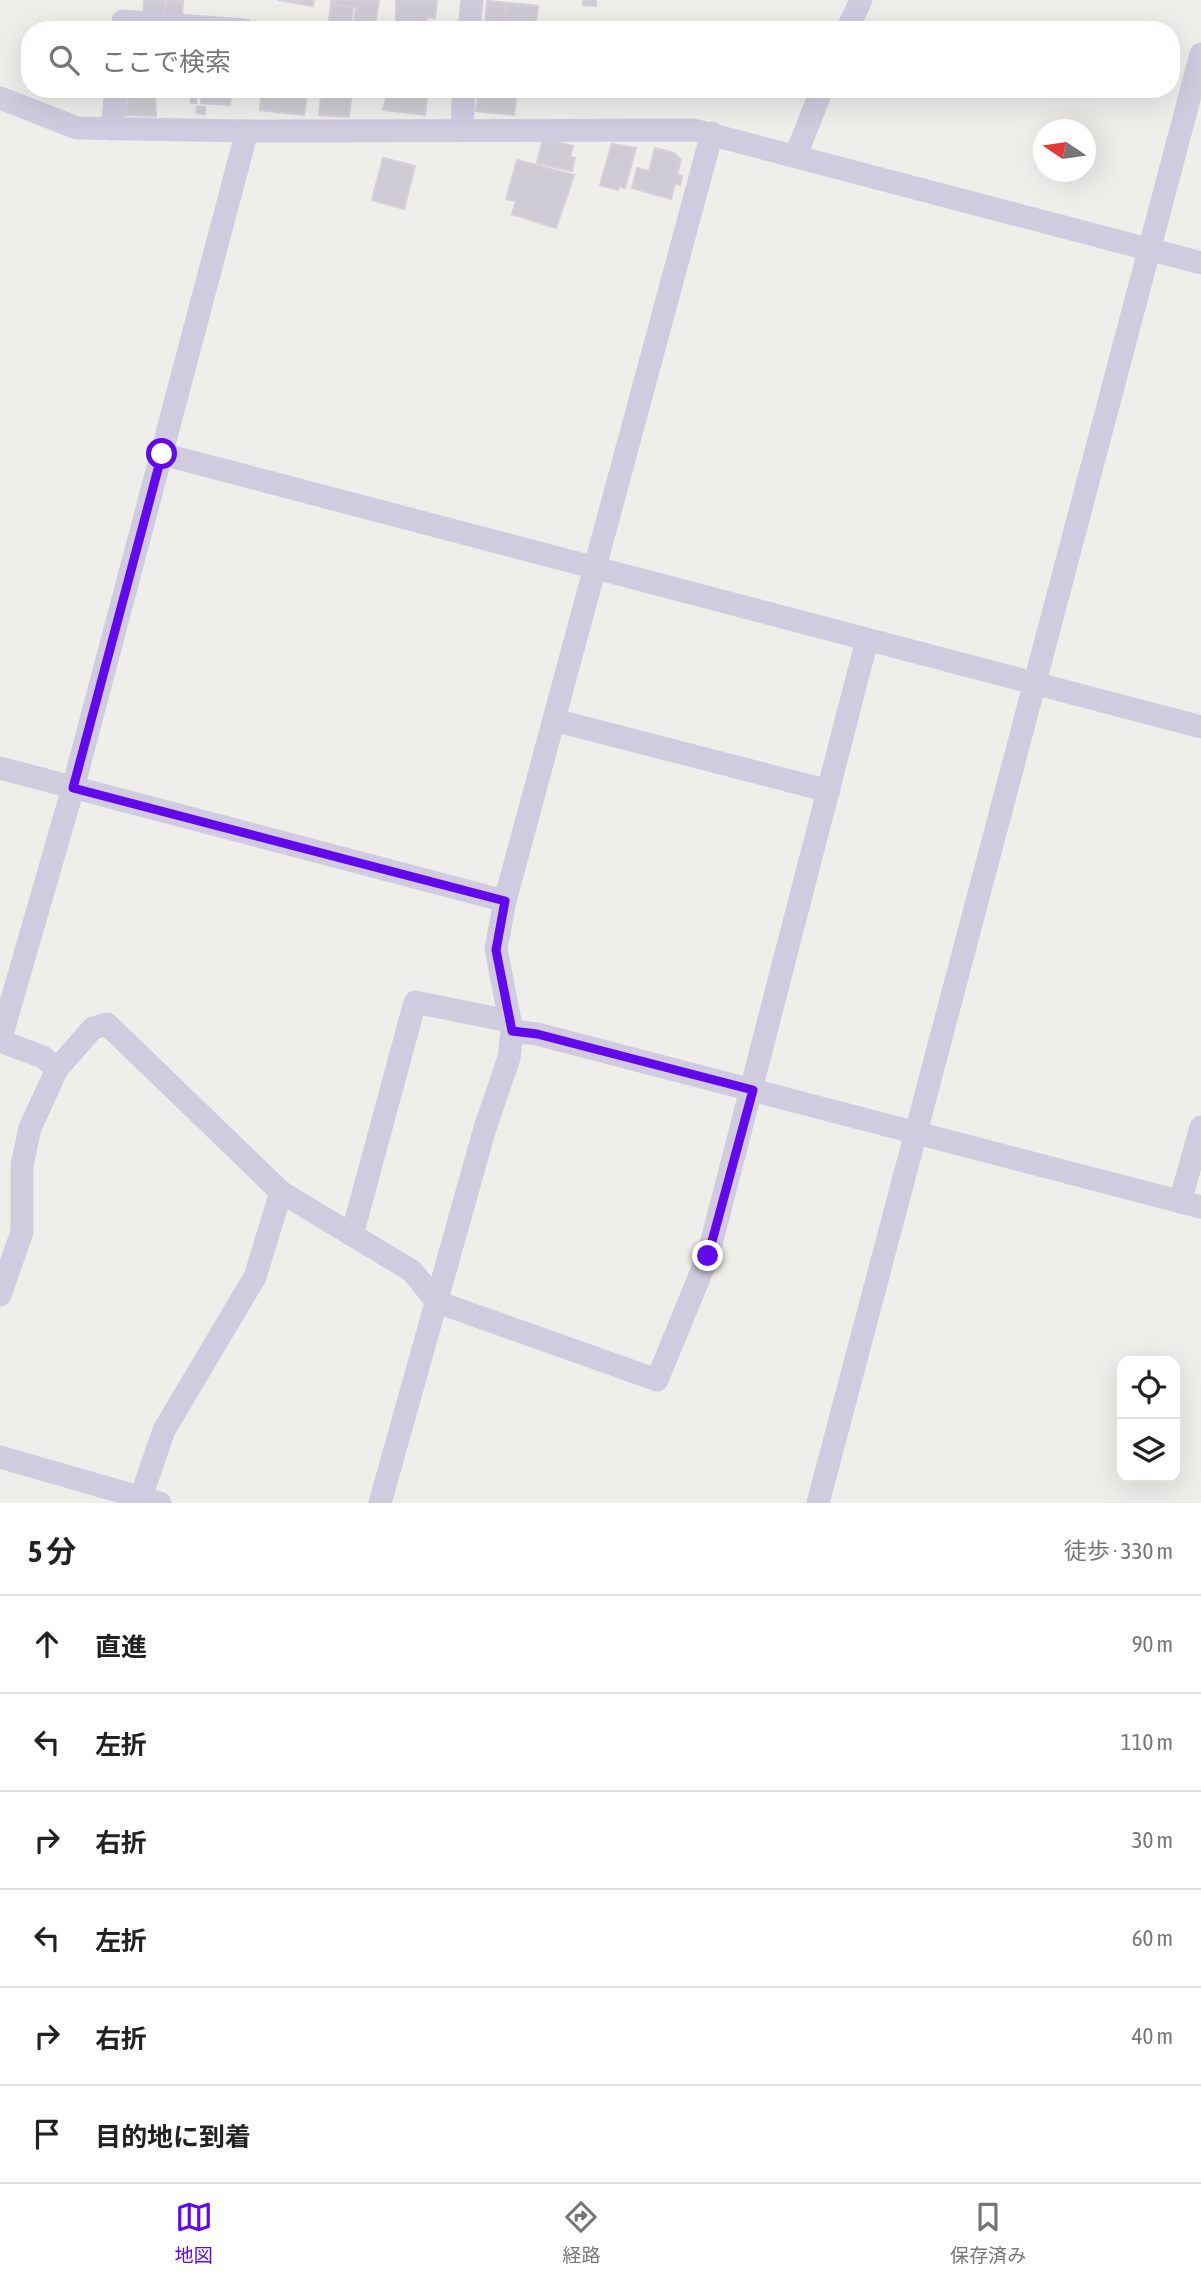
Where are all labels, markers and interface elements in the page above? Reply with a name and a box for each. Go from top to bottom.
search box [21,21,1180,98]
icon: search [45,41,83,79]
text: ここで検索 [101,47,231,77]
north arrow [1033,119,1096,182]
route start [146,438,177,469]
route end [692,1240,723,1271]
map controls [1117,1356,1180,1482]
button: locate [1117,1356,1180,1419]
button: layers [1117,1419,1180,1482]
text: 5 分 [28,1534,76,1568]
text: 徒歩 · 330 m [1064,1538,1173,1564]
icon: ahead [28,1625,66,1663]
text: 90 m [1132,1631,1173,1657]
text: 直進 [95,1632,147,1662]
icon: left [28,1723,66,1761]
text: 110 m [1121,1729,1173,1755]
text: 左折 [95,1730,147,1760]
icon: right [28,1821,66,1859]
text: 30 m [1132,1827,1173,1853]
text: 右折 [95,1828,147,1858]
icon: left [28,1919,66,1957]
text: 60 m [1132,1925,1173,1951]
text: 左折 [95,1926,147,1956]
icon: right [28,2017,66,2055]
text: 40 m [1132,2023,1173,2049]
text: 右折 [95,2024,147,2054]
icon: arrive [28,2115,66,2153]
text: 目的地に到着 [95,2122,251,2152]
tab: 地図 [175,2198,213,2267]
tab: 経路 [562,2198,600,2267]
tab: 保存済み [950,2198,1026,2267]

